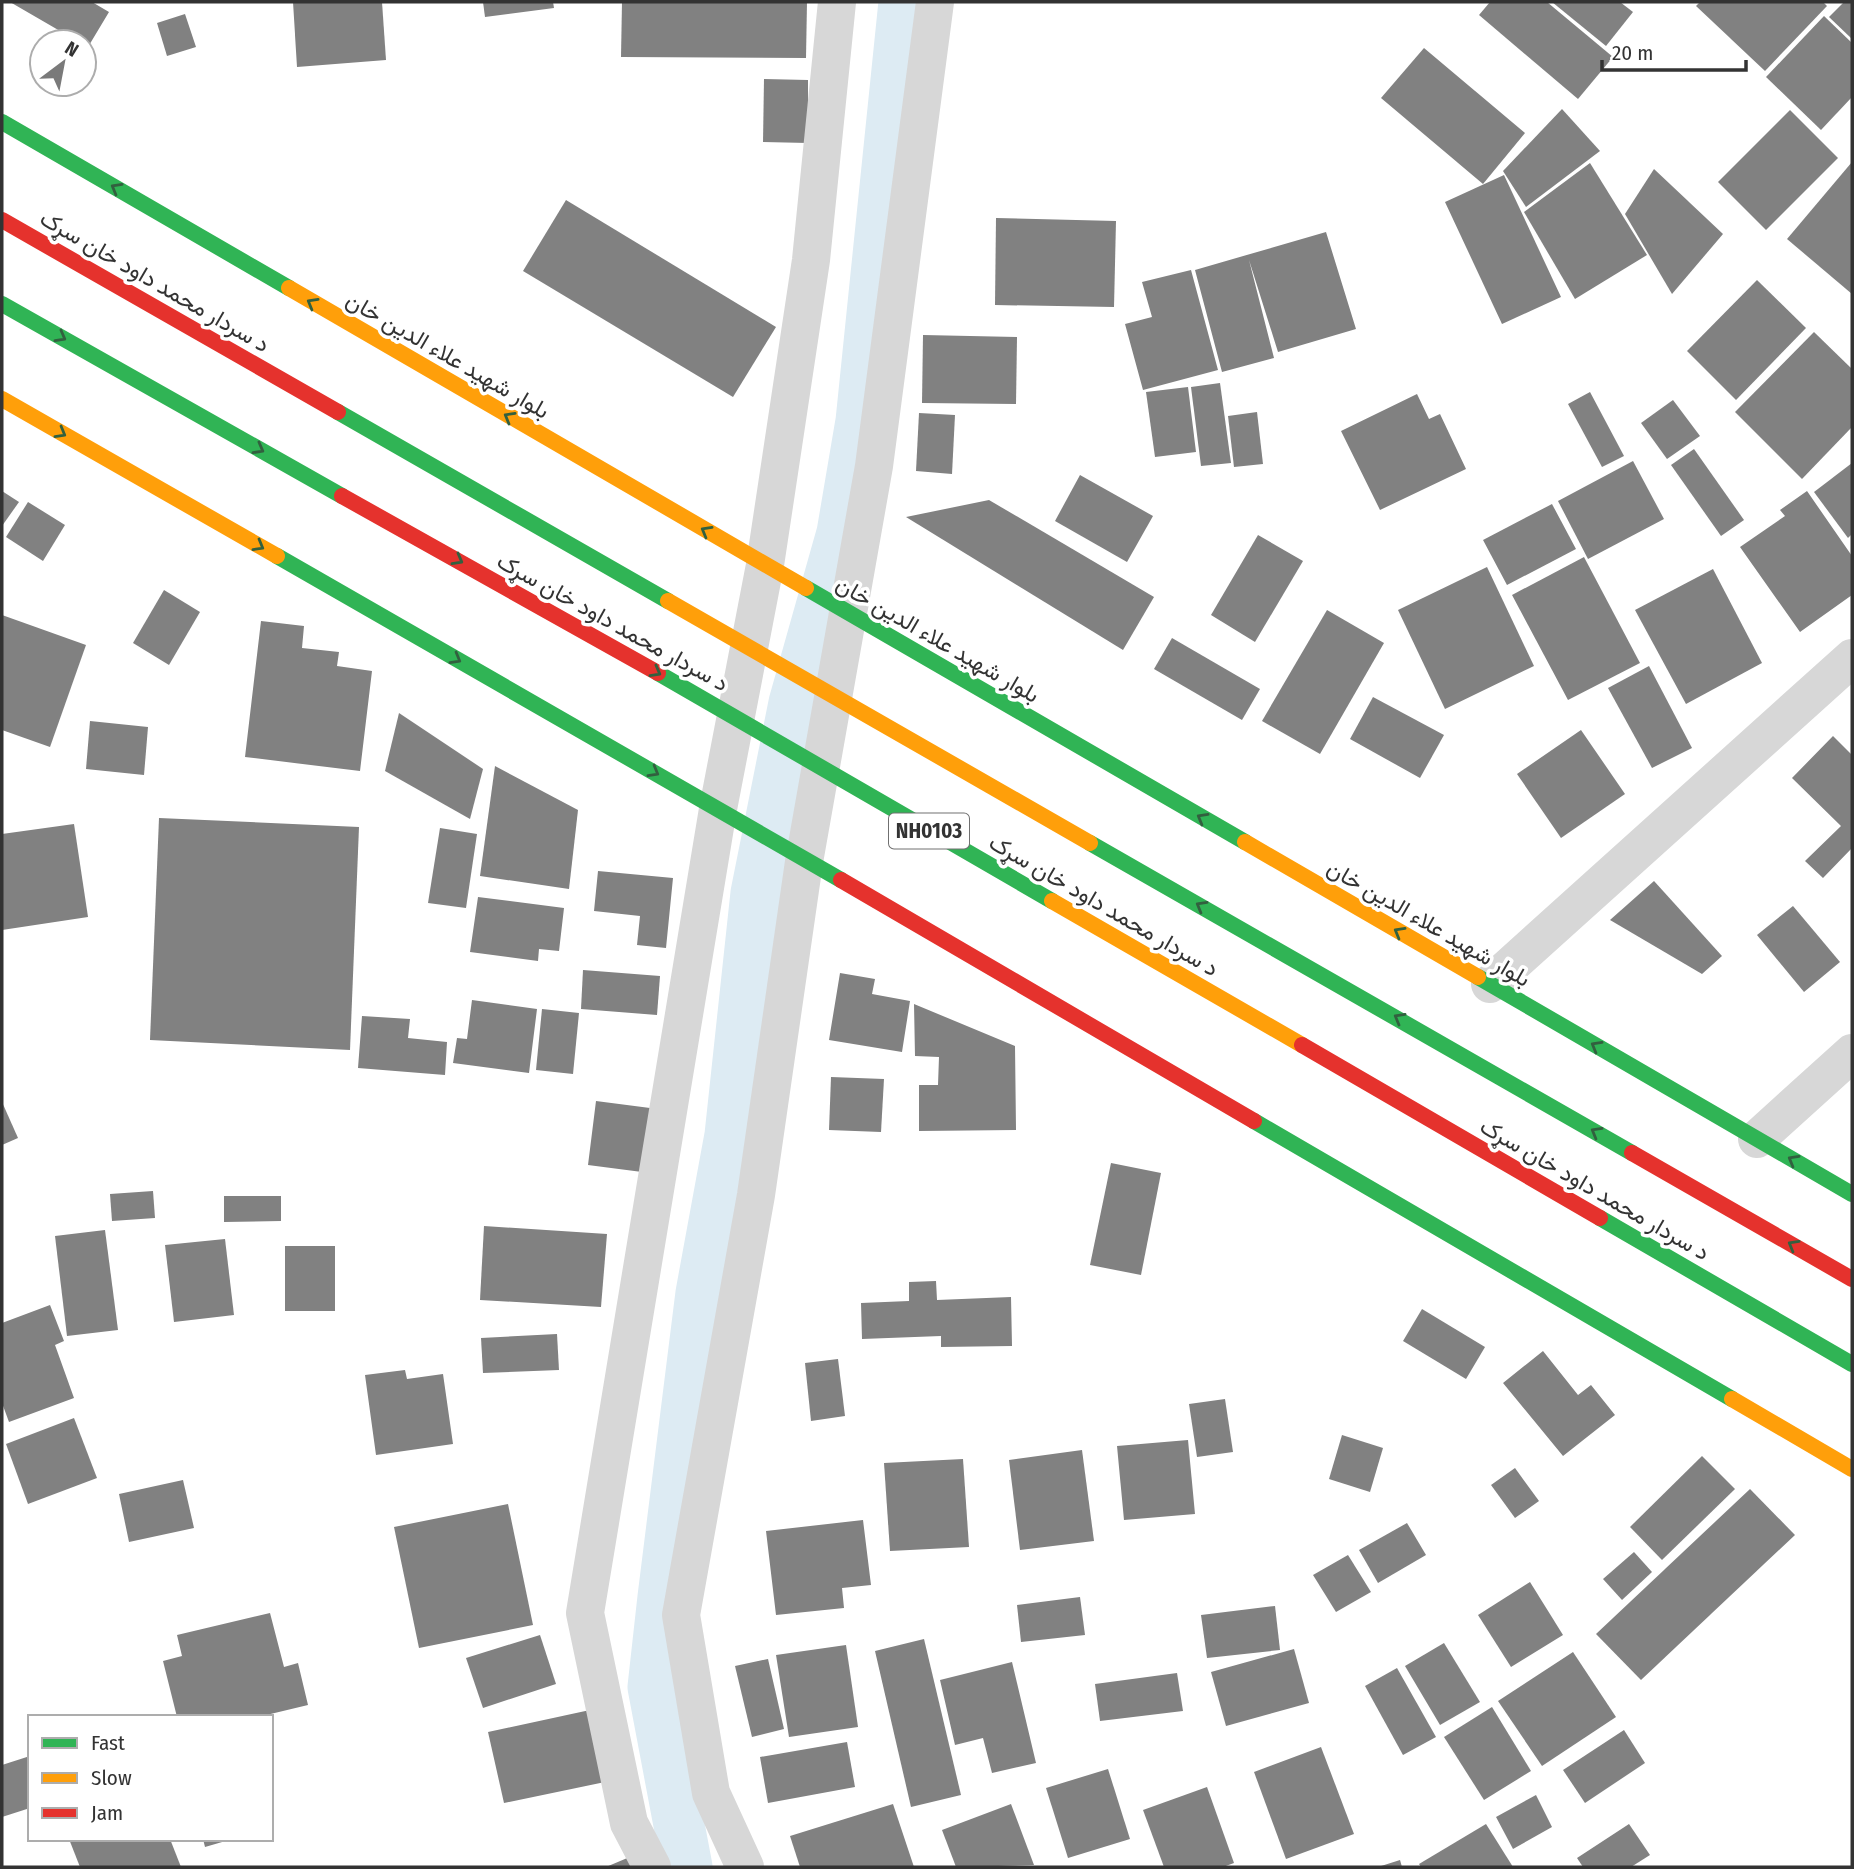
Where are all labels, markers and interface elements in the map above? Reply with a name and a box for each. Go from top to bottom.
north arrow [28,28,98,98]
scale bar [1602,28,1745,72]
text: N [61,36,83,62]
text: 20 m [1612,40,1653,66]
one-way arrow [110,184,123,197]
street label: د سردار محمد داود خان سړک [34,204,275,361]
street label: بلوار شهید علاء الدین خان [341,285,555,426]
one-way arrow [307,298,320,311]
one-way arrow [54,329,67,342]
one-way arrow [504,412,516,425]
one-way arrow [54,425,66,438]
one-way arrow [252,441,265,454]
one-way arrow [700,526,713,539]
one-way arrow [251,538,264,551]
street label: د سردار محمد داود خان سړک [491,547,734,700]
one-way arrow [450,552,463,565]
street label: بلوار شهید علاء الدین خان [831,569,1045,710]
one-way arrow [449,651,461,664]
one-way arrow [649,664,661,677]
one-way arrow [646,764,659,777]
one-way arrow [1197,813,1210,826]
road number: NH0103 [889,814,969,848]
street label: د سردار محمد داود خان سړک [983,828,1224,985]
street label: بلوار شهید علاء الدین خان [1322,853,1536,994]
one-way arrow [1196,901,1209,914]
one-way arrow [1394,927,1407,940]
one-way arrow [1393,1014,1406,1027]
one-way arrow [1591,1041,1604,1054]
street label: د سردار محمد داود خان سړک [1474,1112,1715,1269]
one-way arrow [1590,1127,1603,1140]
one-way arrow [1788,1155,1801,1168]
one-way arrow [1788,1240,1800,1253]
legend [28,1715,273,1841]
text: Fast [91,1730,125,1756]
text: Slow [91,1765,132,1791]
text: Jam [91,1800,123,1826]

